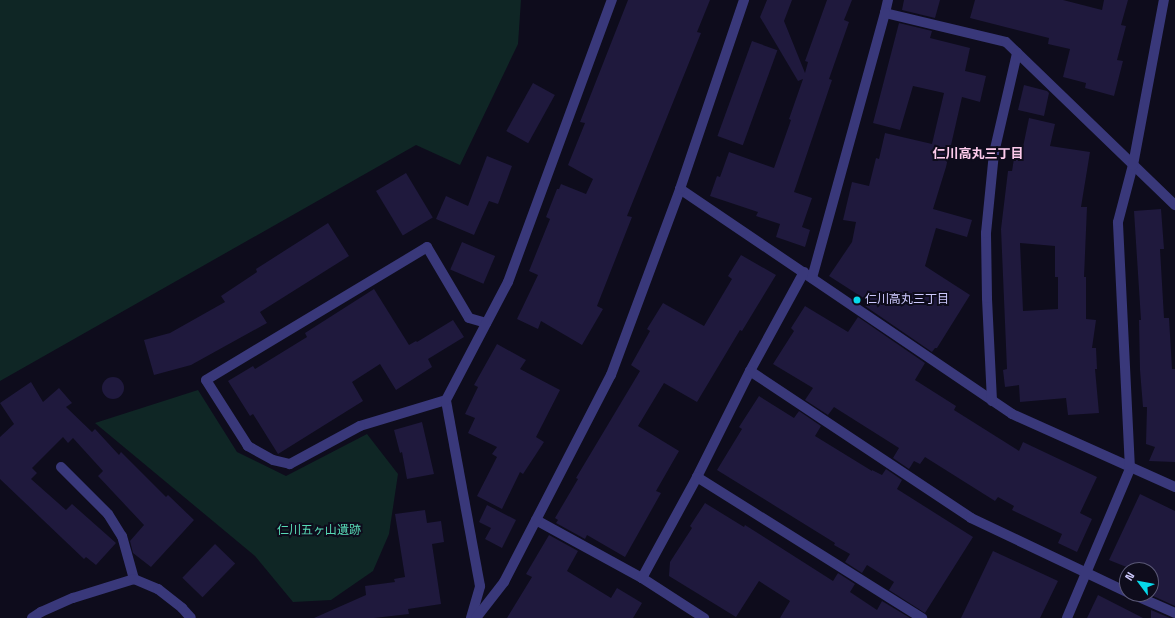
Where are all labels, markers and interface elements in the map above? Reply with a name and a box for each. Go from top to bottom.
district label: 仁川高丸三丁目 [933,146,1023,162]
place label: 仁川高丸三丁目 [865,293,949,307]
marker: 仁川高丸三丁目 [852,295,862,305]
park label: 仁川五ヶ山遺跡 [277,524,361,538]
north arrow [1119,562,1159,602]
text: N [1122,569,1138,583]

